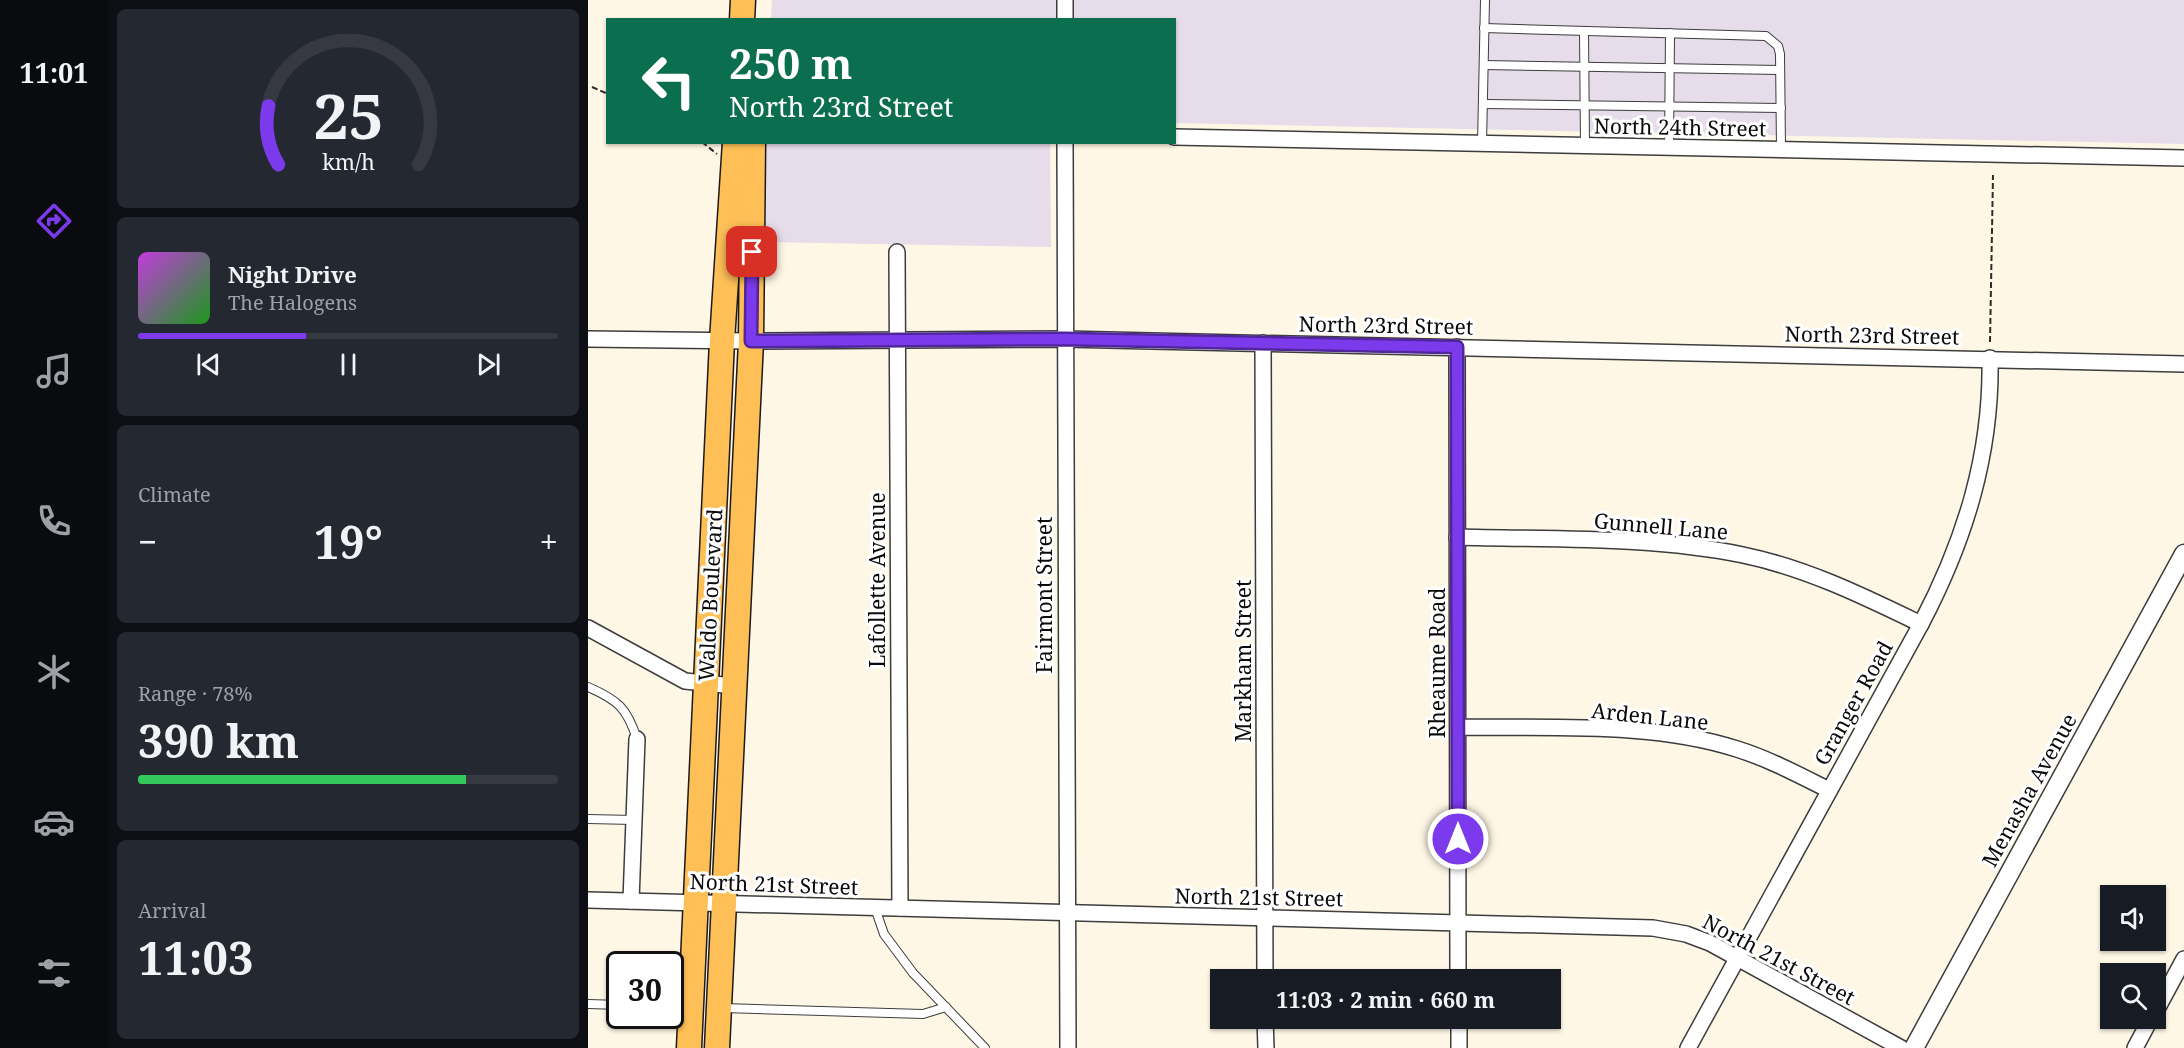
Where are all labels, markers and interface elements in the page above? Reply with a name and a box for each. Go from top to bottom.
text: 250 m [729,34,853,91]
icon: left [630,42,708,120]
text: 11:01 [19,54,89,91]
text: 25 [313,73,383,158]
text: North 23rd Street [729,88,953,125]
street label: North 24th Street [1594,111,1766,143]
text: km/h [322,148,375,177]
icon: directions [33,200,75,242]
pin [726,226,777,277]
icon: arrive [735,235,768,268]
text: Night Drive [228,259,357,289]
text: The Halogens [228,289,357,316]
street label: North 23rd Street [1299,309,1473,341]
street label: North 23rd Street [1785,319,1959,351]
icon: previous [192,348,225,381]
icon: pause [332,348,365,381]
icon: next [472,348,505,381]
icon: music [33,350,75,392]
text: Climate [138,481,211,508]
street label: Lafollette Avenue [863,492,891,668]
icon: phone [33,500,75,542]
street label: Gunnell Lane [1593,506,1729,546]
street label: Waldo Boulevard [691,508,729,682]
text: 19° [314,511,383,572]
street label: Fairmont Street [1030,517,1058,673]
text: − [138,519,157,564]
text: + [540,519,558,564]
street label: Markham Street [1229,580,1257,742]
street label: Rheaume Road [1423,588,1451,738]
street label: Granger Road [1807,636,1899,770]
icon: climate [33,651,75,693]
text: Range · 78% [138,680,252,707]
street label: Arden Lane [1590,696,1710,736]
street label: Menasha Avenue [1975,708,2083,872]
text: 390 km [138,710,299,771]
icon: car [33,801,75,843]
position arrow [1426,807,1490,871]
street label: North 21st Street [689,867,859,901]
street label: North 21st Street [1174,882,1344,912]
map controls [2100,885,2166,1029]
button: sound [2100,885,2166,951]
text: Arrival [138,897,206,924]
street label: North 21st Street [1698,907,1860,1011]
text: 11:03 [138,927,253,988]
speed limit sign: 30 [606,951,684,1029]
icon: filters [33,952,75,994]
button: search [2100,963,2166,1029]
text: 11:03 · 2 min · 660 m [1276,984,1495,1014]

